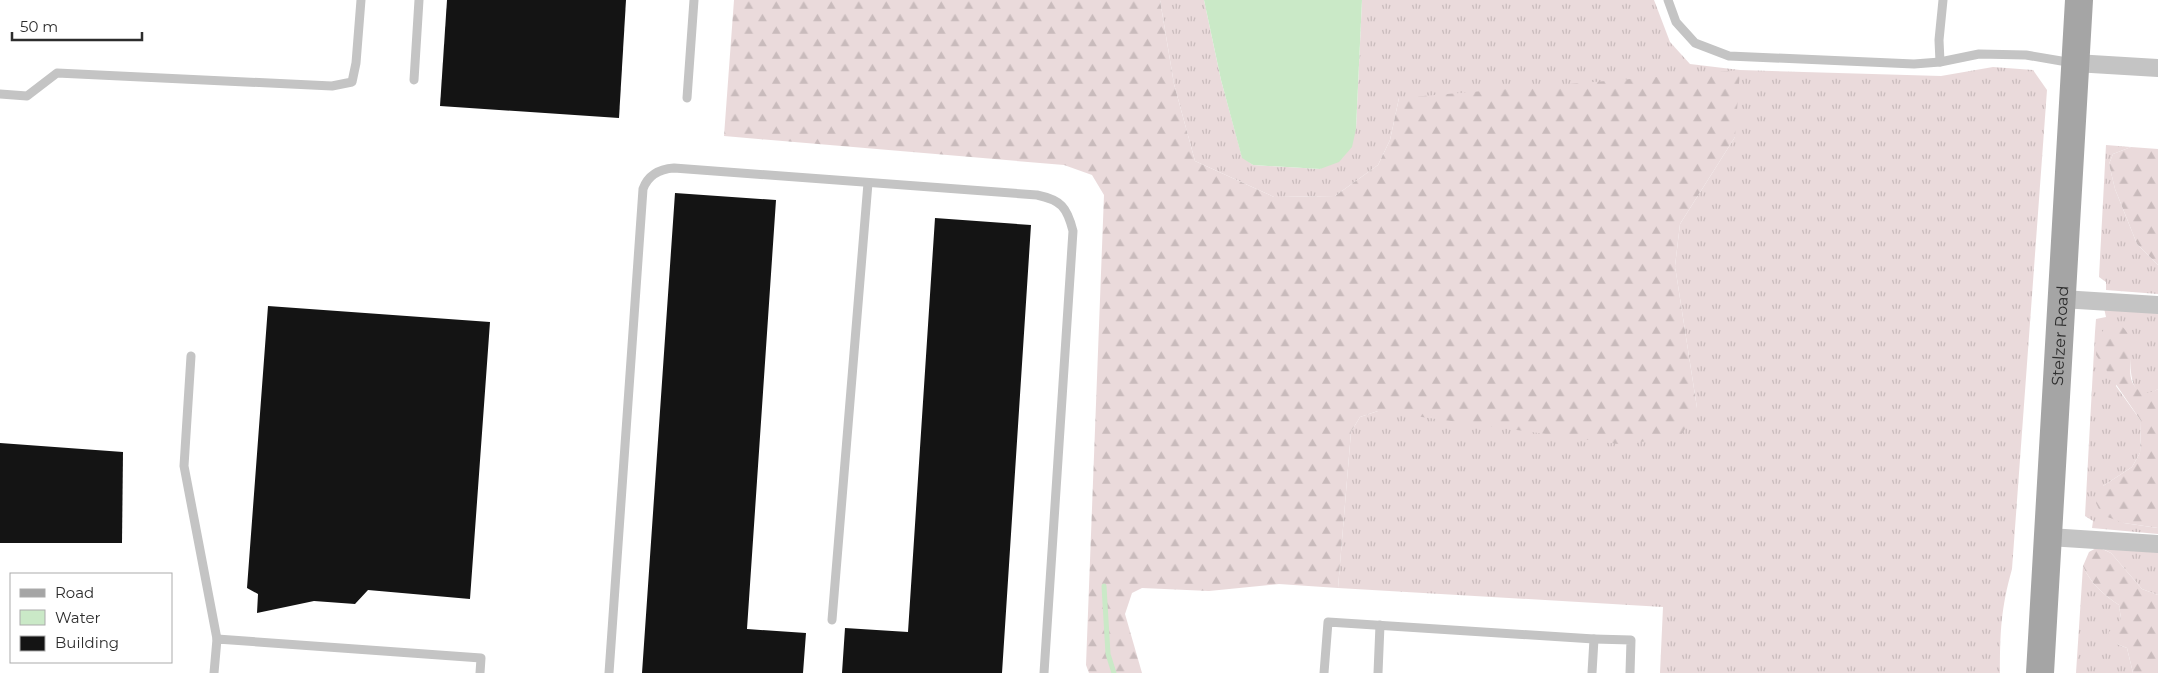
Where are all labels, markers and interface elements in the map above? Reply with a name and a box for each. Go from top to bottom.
scale bar [12,10,142,42]
text: 50 m [20,17,58,36]
street label: Stelzer Road [2048,285,2072,386]
legend [10,573,172,663]
text: Road [55,583,94,602]
text: Water [55,608,101,627]
text: Building [55,633,119,652]

